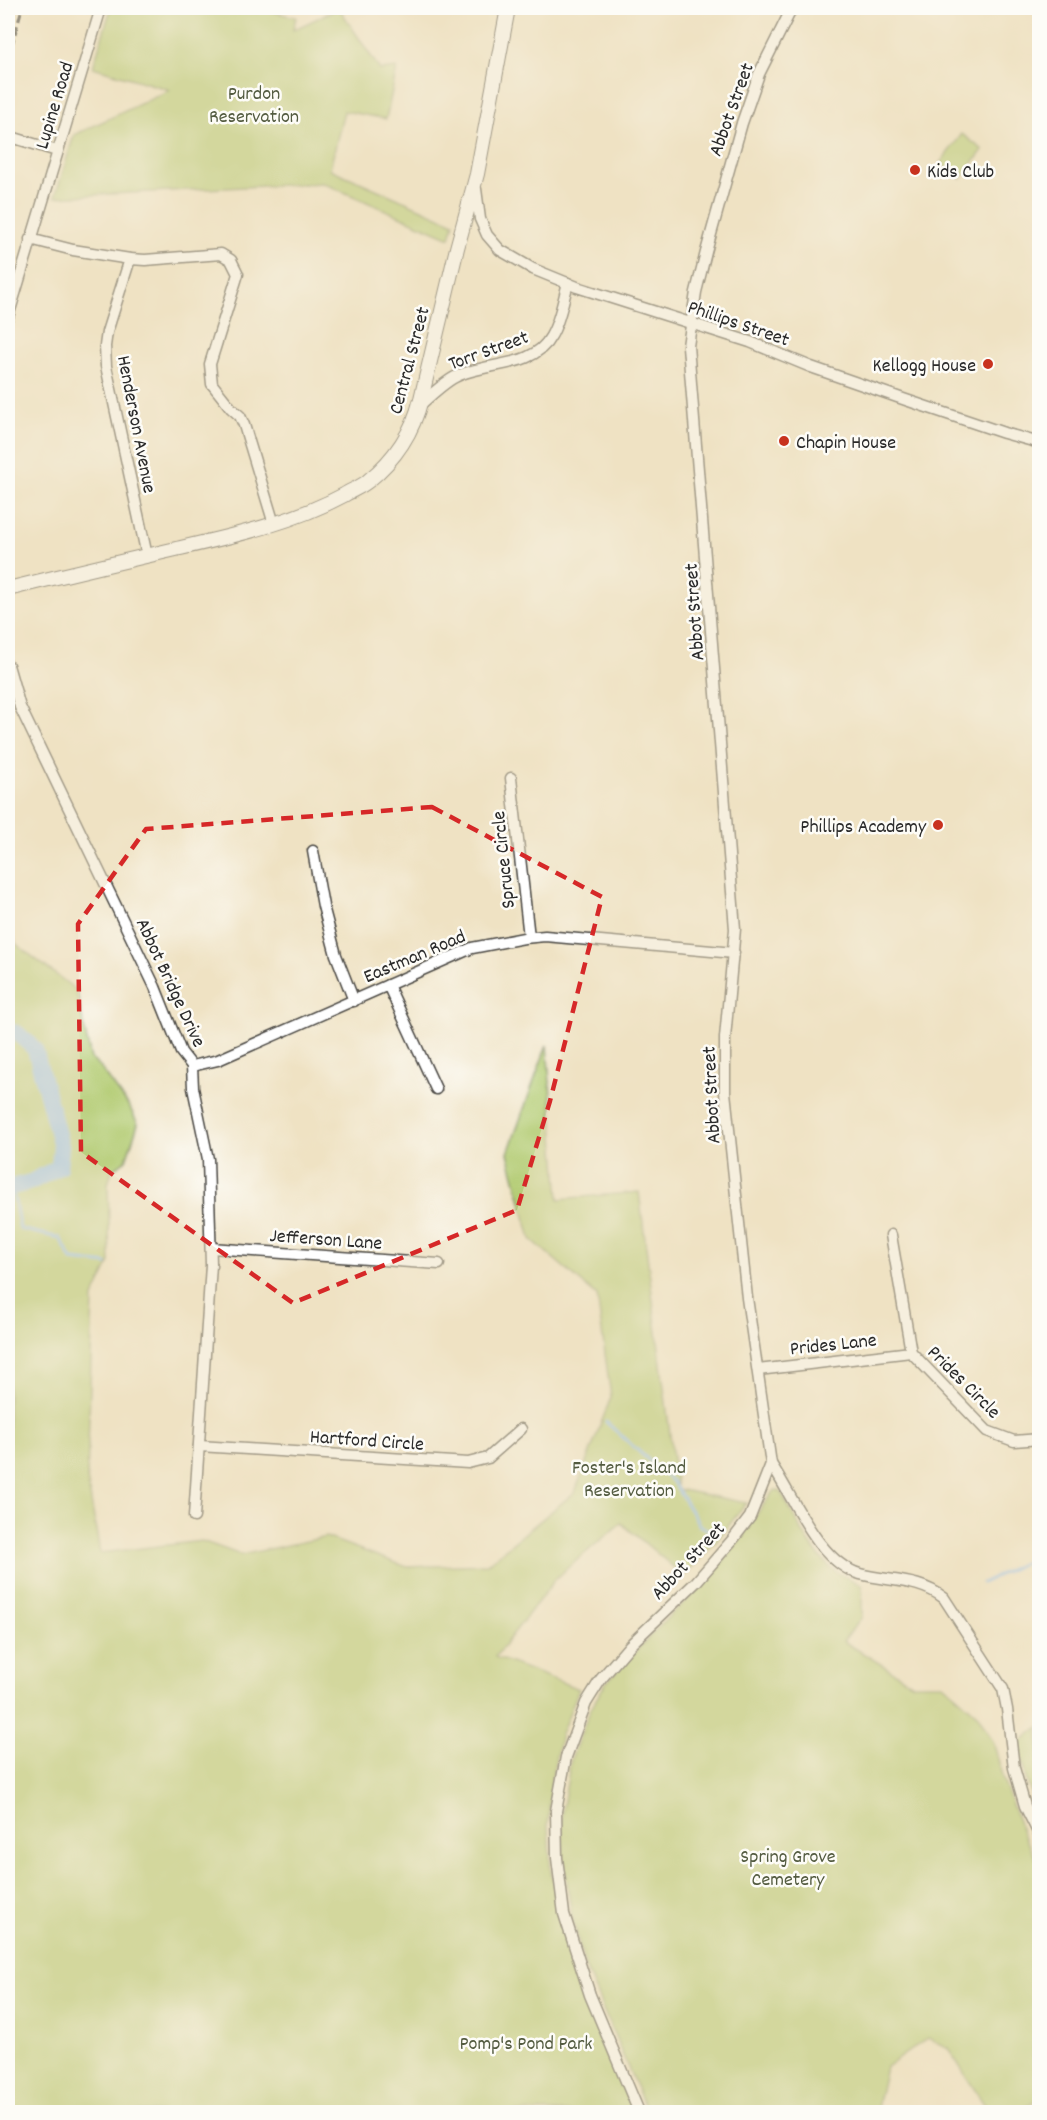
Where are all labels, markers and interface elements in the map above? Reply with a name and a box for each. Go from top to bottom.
street label: Lupine Road [29,59,82,153]
street label: Abbot Street [703,59,763,161]
park label: Purdon Reservation [209,81,299,132]
place label: Kids Club [927,159,994,187]
marker: Kids Club [908,163,922,177]
street label: Phillips Street [683,294,793,355]
street label: Central Street [383,304,439,418]
street label: Torr Street [445,324,533,379]
street label: Henderson Avenue [108,353,162,496]
place label: Kellogg House [872,353,976,381]
marker: Kellogg House [981,357,995,371]
place label: Chapin House [796,430,896,458]
marker: Chapin House [777,434,791,448]
street label: Abbot Street [679,562,713,661]
street label: Spruce Circle [486,809,524,910]
place label: Phillips Academy [800,814,927,842]
marker: Phillips Academy [931,818,945,832]
street label: Abbot Bridge Drive [127,914,212,1053]
street label: Eastman Road [360,924,471,992]
street label: Abbot Street [696,1045,730,1144]
street label: Jefferson Lane [269,1223,383,1259]
street label: Prides Lane [789,1327,878,1364]
street label: Prides Circle [920,1340,1006,1426]
street label: Hartford Circle [309,1424,425,1460]
park label: Foster's Island Reservation [572,1455,686,1506]
street label: Abbot Street [646,1517,733,1607]
park label: Spring Grove Cemetery [740,1844,836,1895]
park label: Pomp's Pond Park [459,2031,593,2059]

